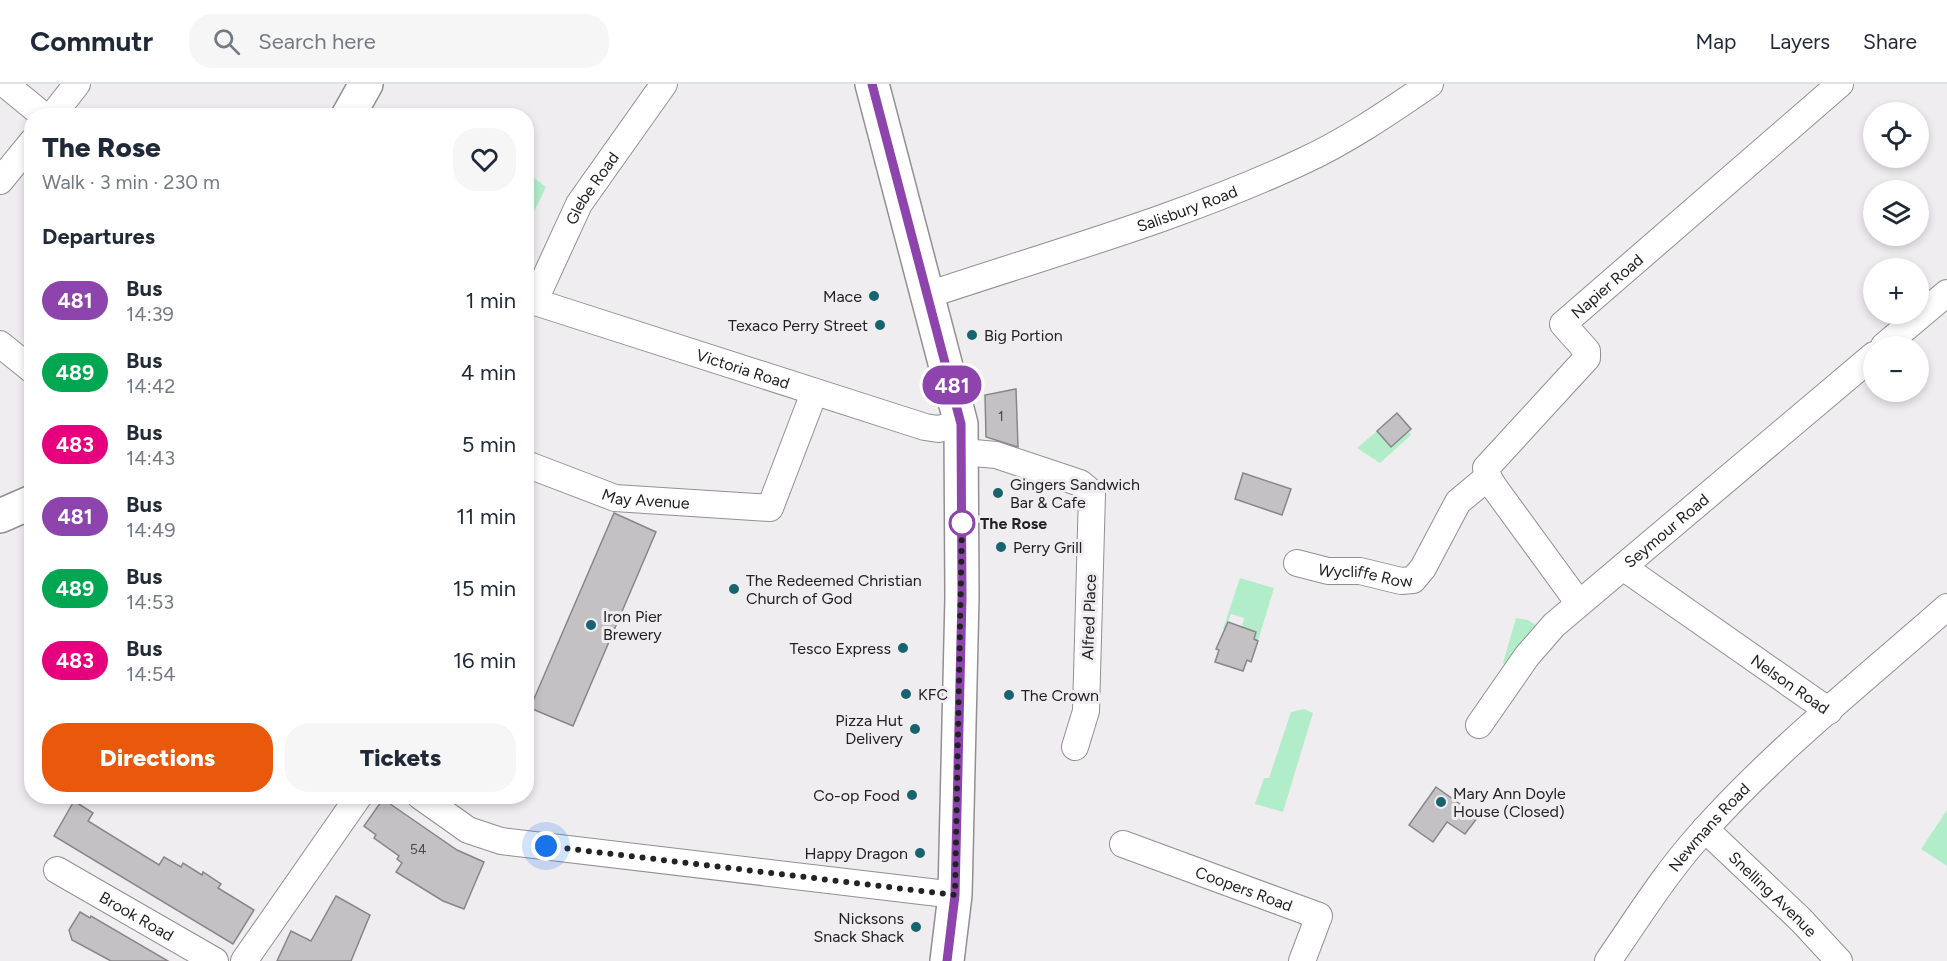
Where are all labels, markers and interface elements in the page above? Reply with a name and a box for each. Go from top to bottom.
search box [189,14,609,68]
text: Commutr [30,24,153,58]
icon: search [210,25,243,58]
text: Search here [258,28,376,55]
text: Map [1696,29,1736,54]
text: Layers [1769,29,1830,54]
text: Share [1863,29,1917,54]
map controls [1863,102,1929,402]
button: locate [1863,102,1929,168]
button: heart [453,128,516,191]
text: The Rose [42,130,161,164]
street label: Glebe Road [561,148,623,228]
text: Walk · 3 min · 230 m [42,170,220,194]
button: layers [1863,180,1929,246]
street label: Salisbury Road [1134,181,1240,236]
text: Departures [42,223,155,250]
street label: Napier Road [1567,250,1647,322]
button: + [1863,258,1929,324]
text: Bus [126,275,162,302]
text: 1 min [465,287,516,314]
place label: Mace [823,287,862,306]
text: 481 [57,288,93,313]
marker: Mace [867,289,881,303]
text: 14:39 [126,302,174,326]
place label: Texaco Perry Street [728,316,868,335]
marker: Texaco Perry Street [873,318,887,332]
place label: Big Portion [984,326,1063,345]
marker: Big Portion [965,328,979,342]
button: − [1863,336,1929,402]
street label: Victoria Road [694,345,792,392]
text: Bus [126,347,162,374]
text: 4 min [461,359,516,386]
text: 489 [56,360,94,385]
line badge: 481 [918,366,986,404]
text: 481 [934,373,970,398]
text: 14:42 [126,374,175,398]
house number: 1 [998,408,1004,425]
text: Bus [126,419,162,446]
text: 5 min [462,431,516,458]
text: 483 [56,432,94,457]
text: 14:43 [126,446,175,470]
place label: Gingers Sandwich Bar & Cafe [1010,475,1140,512]
street label: May Avenue [599,484,691,512]
marker: Gingers Sandwich Bar & Cafe [991,486,1005,500]
street label: Seymour Road [1620,489,1712,571]
text: Bus [126,491,162,518]
text: 11 min [456,503,516,530]
text: 481 [57,504,93,529]
marker: The Rose [949,510,975,536]
place label: The Rose [980,514,1047,533]
text: 14:49 [126,518,175,542]
place label: Perry Grill [1013,538,1082,557]
marker: Perry Grill [994,540,1008,554]
street label: Wycliffe Row [1316,559,1414,591]
text: Bus [126,563,162,590]
place label: The Redeemed Christian Church of God [746,571,922,608]
street label: Alfred Place [1078,573,1100,660]
text: 15 min [453,575,516,602]
text: 489 [56,576,94,601]
marker: The Redeemed Christian Church of God [727,582,741,596]
text: 14:53 [126,590,174,614]
place label: Iron Pier Brewery [603,607,663,644]
marker: Iron Pier Brewery [584,618,598,632]
text: Bus [126,635,162,662]
place label: Tesco Express [789,639,891,658]
marker: Tesco Express [896,641,910,655]
text: 16 min [453,647,516,674]
text: 483 [56,648,94,673]
street label: Nelson Road [1747,650,1833,718]
text: 14:54 [126,662,176,686]
place label: KFC [918,685,948,704]
place label: The Crown [1021,686,1099,705]
marker: KFC [899,687,913,701]
marker: The Crown [1002,688,1016,702]
place label: Pizza Hut Delivery [835,711,904,748]
marker: Pizza Hut Delivery [908,722,922,736]
button: Directions [42,723,273,792]
button: Tickets [285,723,516,792]
street label: Newmans Road [1664,779,1753,875]
place label: Mary Ann Doyle House (Closed) [1453,784,1566,821]
place label: Co-op Food [813,786,900,805]
marker: Co-op Food [905,788,919,802]
marker: Mary Ann Doyle House (Closed) [1434,795,1448,809]
your location [531,831,561,861]
house number: 54 [410,841,427,858]
place label: Happy Dragon [805,844,908,863]
marker: Happy Dragon [913,846,927,860]
street label: Snelling Avenue [1725,847,1821,941]
street label: Coopers Road [1193,862,1295,915]
street label: Brook Road [96,887,177,945]
place label: Nicksons Snack Shack [813,909,904,946]
marker: Nicksons Snack Shack [909,920,923,934]

